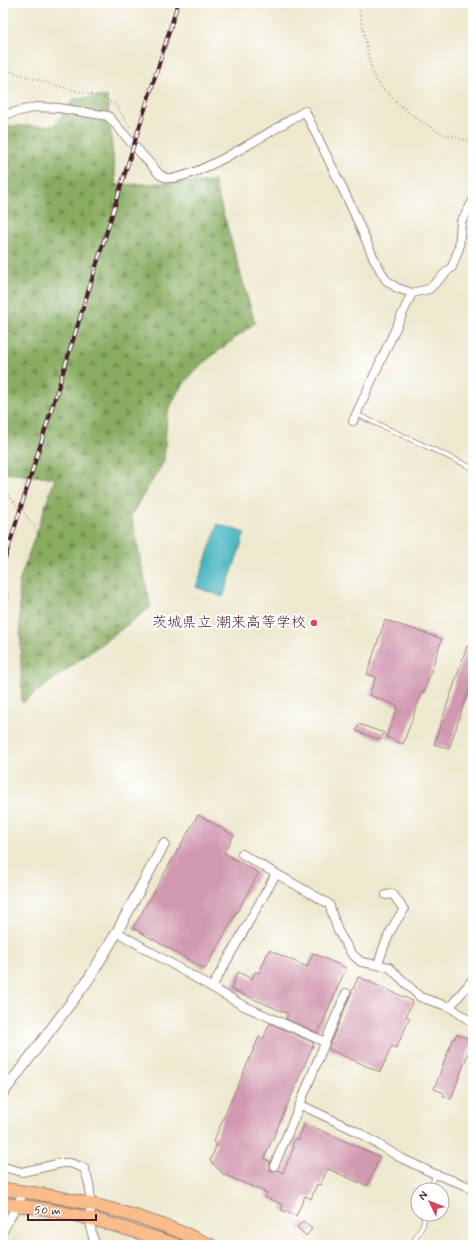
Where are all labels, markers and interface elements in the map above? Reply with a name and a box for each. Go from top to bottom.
place label: 茨城県立 潮来高等学校 [152,613,306,633]
marker: 茨城県立 潮来高等学校 [309,618,319,628]
north arrow [410,1182,450,1222]
text: N [416,1188,431,1203]
scale bar [28,1196,96,1222]
text: 50 m [34,1203,61,1219]

